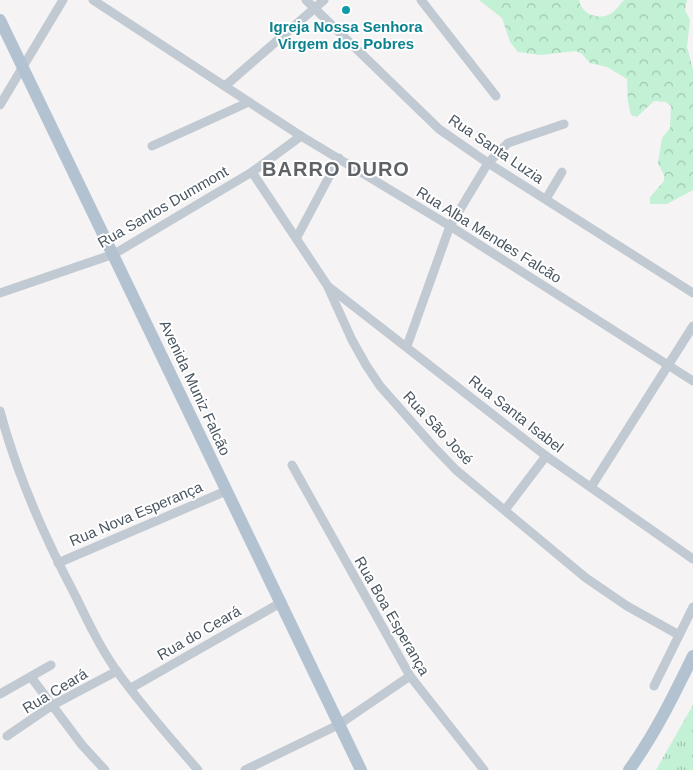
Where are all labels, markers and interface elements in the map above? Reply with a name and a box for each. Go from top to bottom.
marker: Igreja Nossa Senhora Virgem dos Pobres [340,4,352,16]
place label: Igreja Nossa Senhora Virgem dos Pobres [269,18,423,52]
street label: Rua Santa Luzia [446,111,548,187]
district label: BARRO DURO [262,158,410,180]
street label: Rua Santos Dummont [95,162,232,251]
street label: Rua Alba Mendes Falcão [414,183,565,286]
street label: Avenida Muniz Falcão [157,317,234,458]
street label: Rua Santa Isabel [466,371,567,456]
street label: Rua São José [400,387,477,468]
street label: Rua Nova Esperança [67,478,205,549]
street label: Rua Boa Esperança [352,553,434,679]
street label: Rua do Ceará [154,602,244,663]
street label: Rua Ceará [19,664,91,717]

